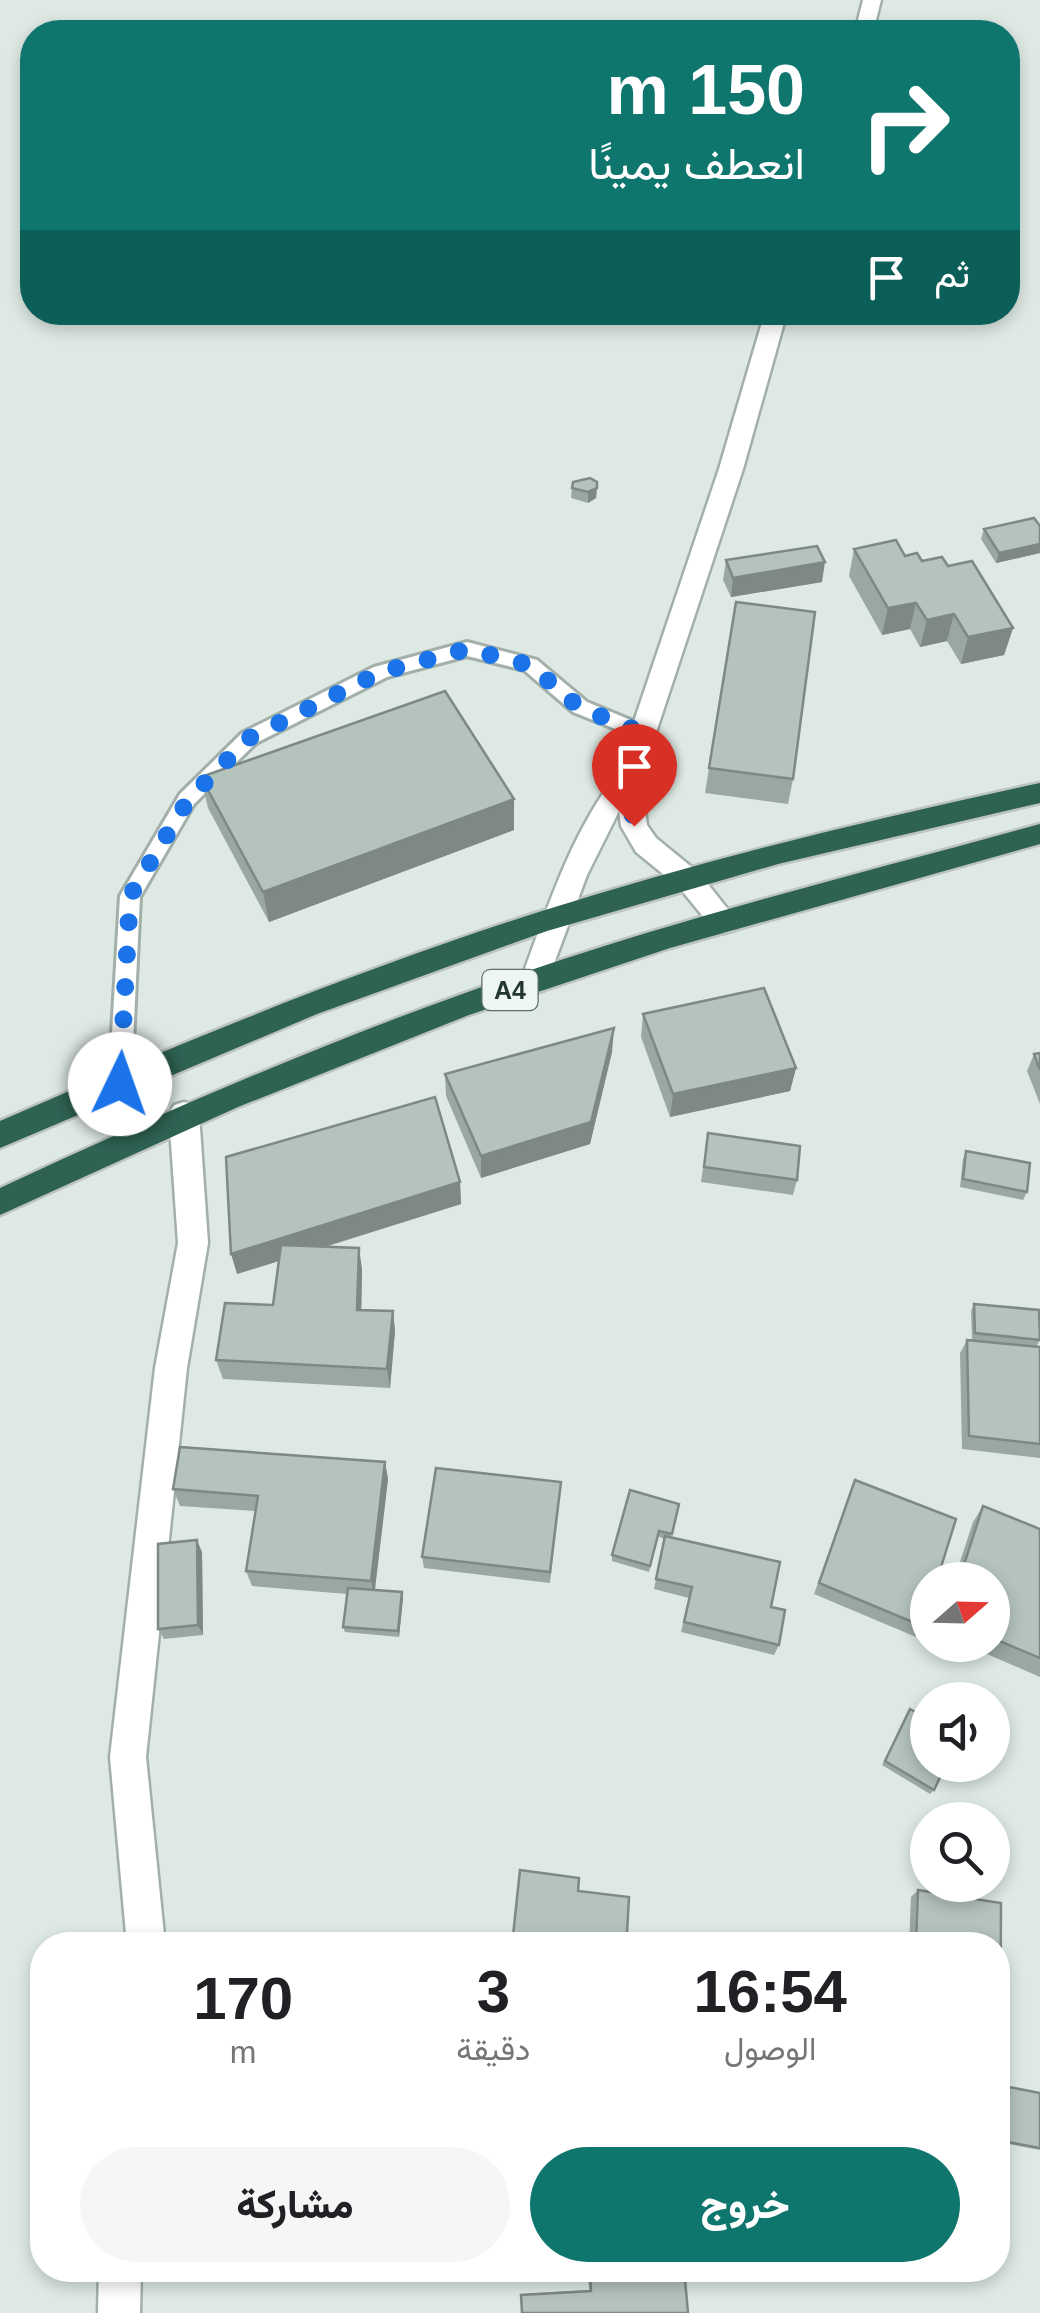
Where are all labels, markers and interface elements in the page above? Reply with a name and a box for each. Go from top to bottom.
text: 150 m [607,51,805,129]
icon: right [840,60,970,190]
text: انعطف يمينًا [588,138,805,189]
icon: arrive [859,250,914,305]
text: ثم [934,253,970,295]
pin [592,724,677,827]
icon: arrive [607,739,662,794]
road number: A4 [482,970,538,1010]
position arrow [68,1032,172,1136]
north arrow [910,1562,1010,1662]
map controls [910,1562,1010,1902]
button: sound [910,1682,1010,1782]
button: search [910,1802,1010,1902]
text: 3 [477,1958,510,2025]
text: 16:54 [693,1958,847,2025]
text: 170 [193,1965,293,2032]
text: دقيقة [456,2031,530,2067]
text: الوصول [724,2031,816,2067]
text: m [230,2034,257,2070]
button: مشاركة [80,2147,510,2262]
button: خروج [530,2147,960,2262]

